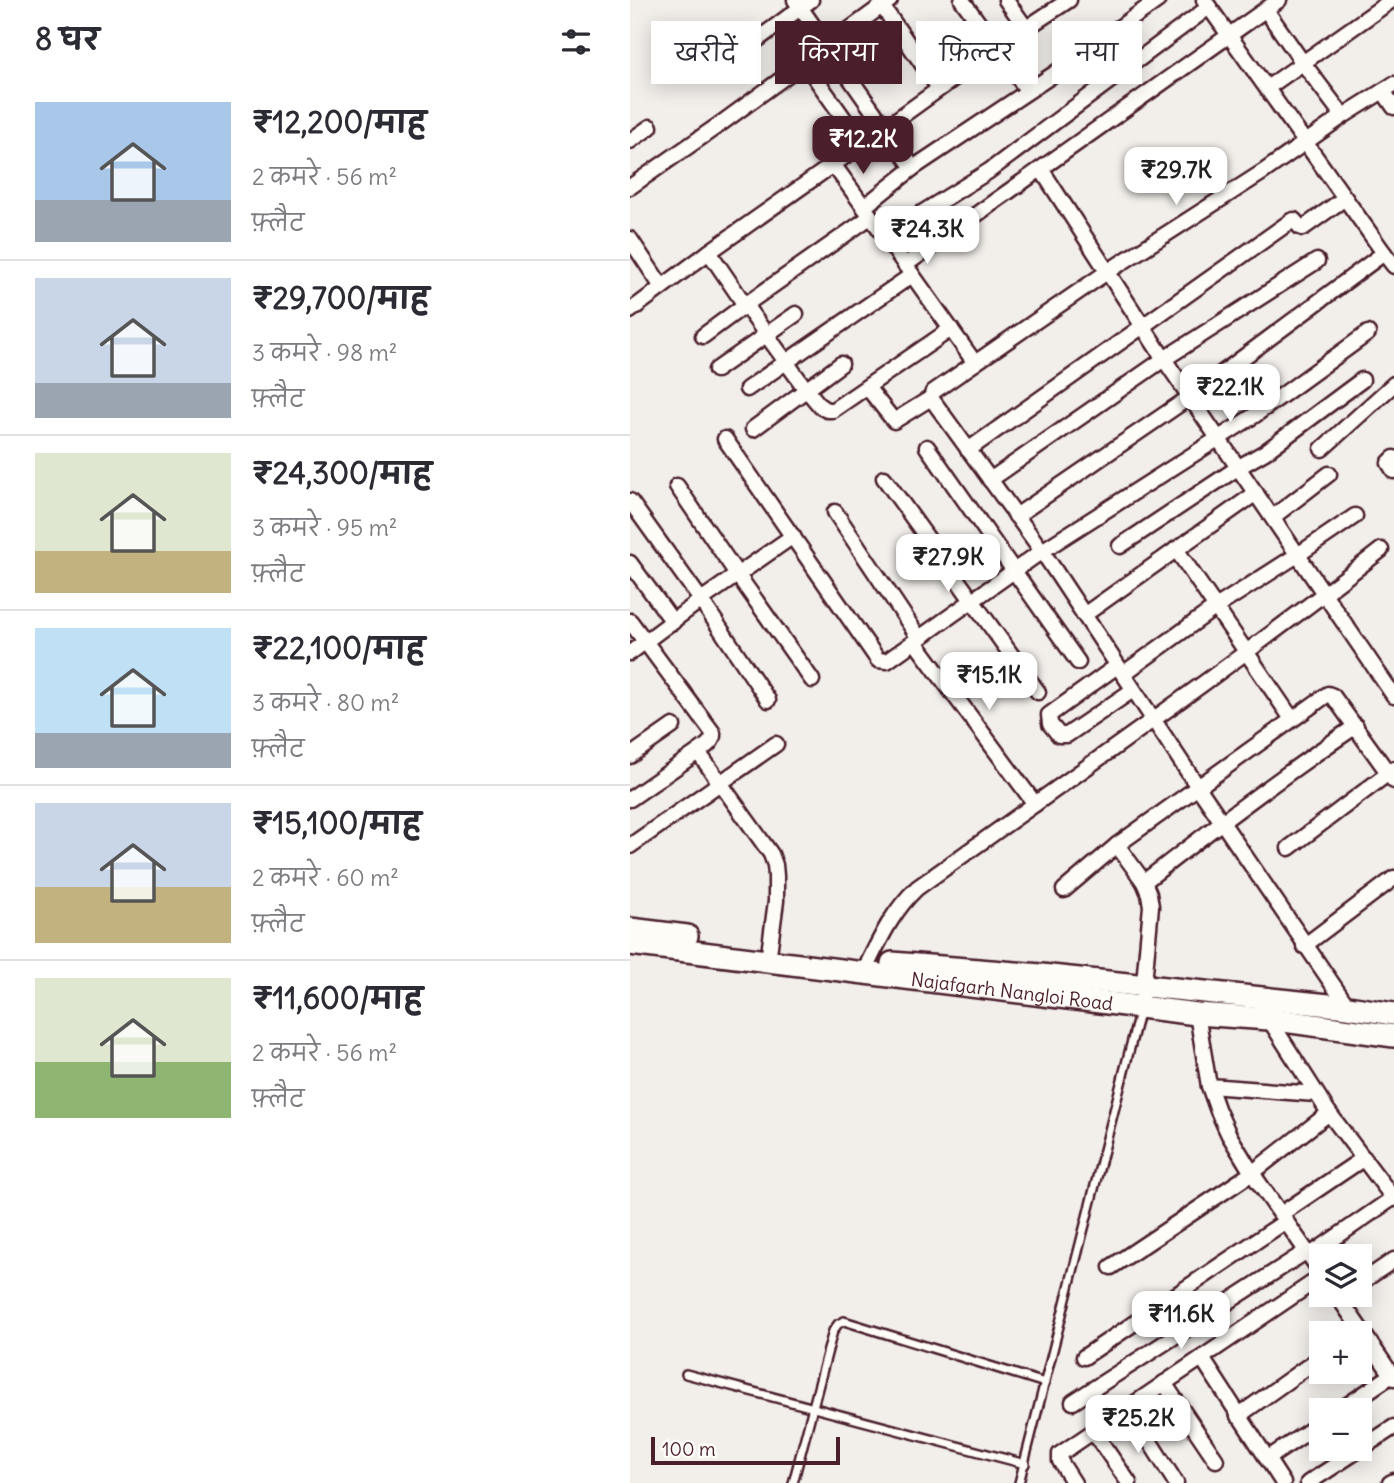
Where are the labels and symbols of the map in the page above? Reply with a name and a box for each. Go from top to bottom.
pin: ₹12.2K [806,116,920,176]
pin: ₹29.7K [1119,148,1233,207]
pin: ₹24.3K [870,206,984,266]
pin: ₹22.1K [1173,364,1287,424]
pin: ₹27.9K [891,534,1005,594]
pin: ₹15.1K [932,652,1046,712]
street label: Najafgarh Nangloi Road [910,967,1115,1016]
pin: ₹11.6K [1124,1292,1238,1351]
pin: ₹25.2K [1081,1396,1195,1455]
scale bar [651,1434,840,1466]

